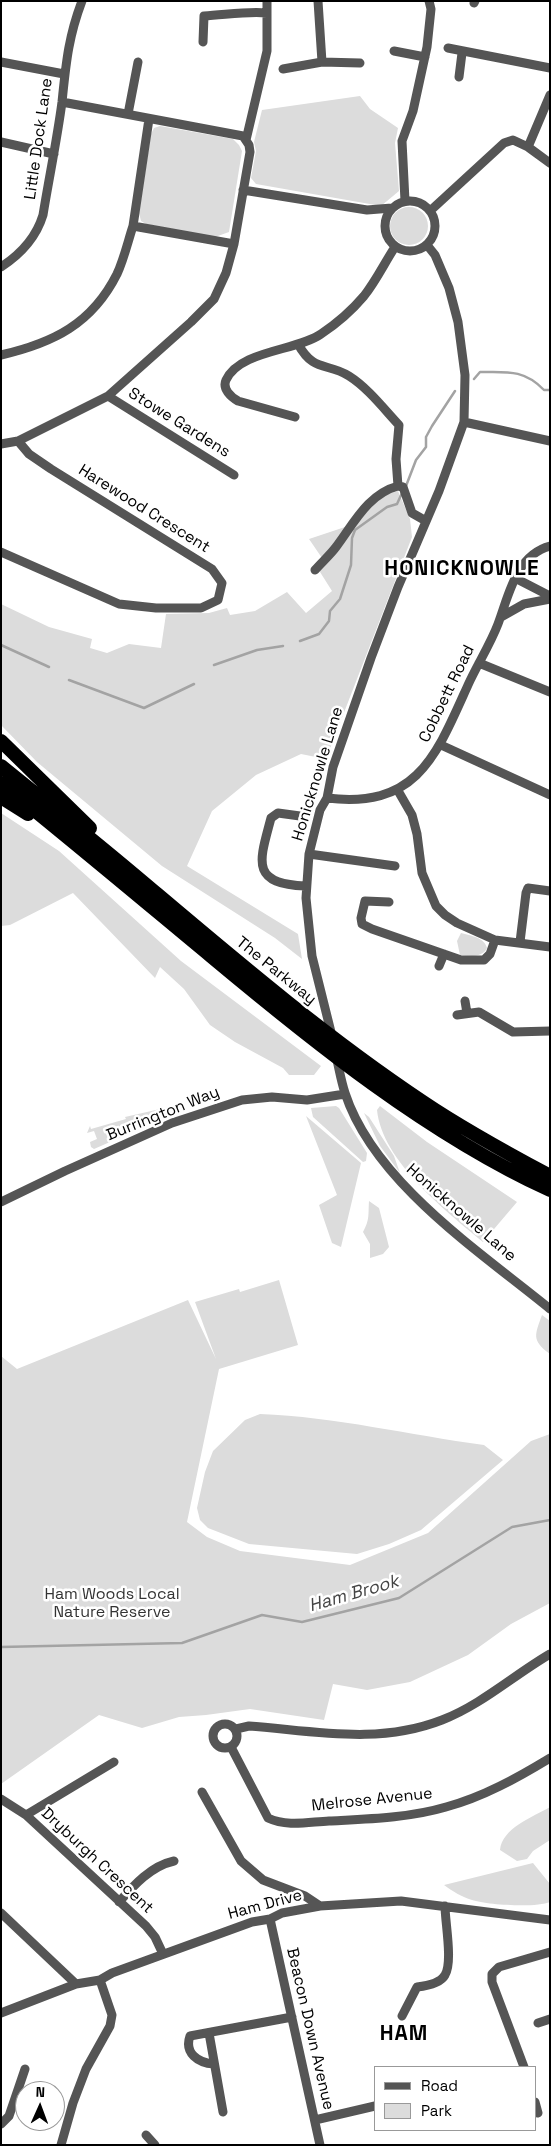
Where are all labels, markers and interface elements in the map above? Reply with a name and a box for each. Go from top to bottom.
street label: Little Dock Lane [21,77,57,201]
street label: Stowe Gardens [125,384,233,462]
street label: Harewood Crescent [75,461,213,557]
district label: HONICKNOWLE [383,556,541,582]
street label: Cobbett Road [415,642,479,746]
street label: Honicknowle Lane [288,705,348,843]
street label: The Parkway [232,933,320,1009]
street label: Burrington Way [104,1083,222,1145]
street label: Honicknowle Lane [402,1160,520,1266]
water label: Ham Brook [307,1571,401,1617]
park label: Ham Woods Local Nature Reserve [44,1585,180,1623]
street label: Melrose Avenue [311,1784,433,1816]
street label: Dryburgh Crescent [37,1804,157,1918]
street label: Ham Drive [226,1886,304,1924]
street label: Beacon Down Avenue [282,1946,338,2112]
district label: HAM [379,2021,429,2047]
legend [374,2066,536,2131]
text: Road [421,2076,458,2095]
north arrow [15,2081,65,2131]
text: N [35,2083,45,2101]
text: Park [421,2101,452,2120]

